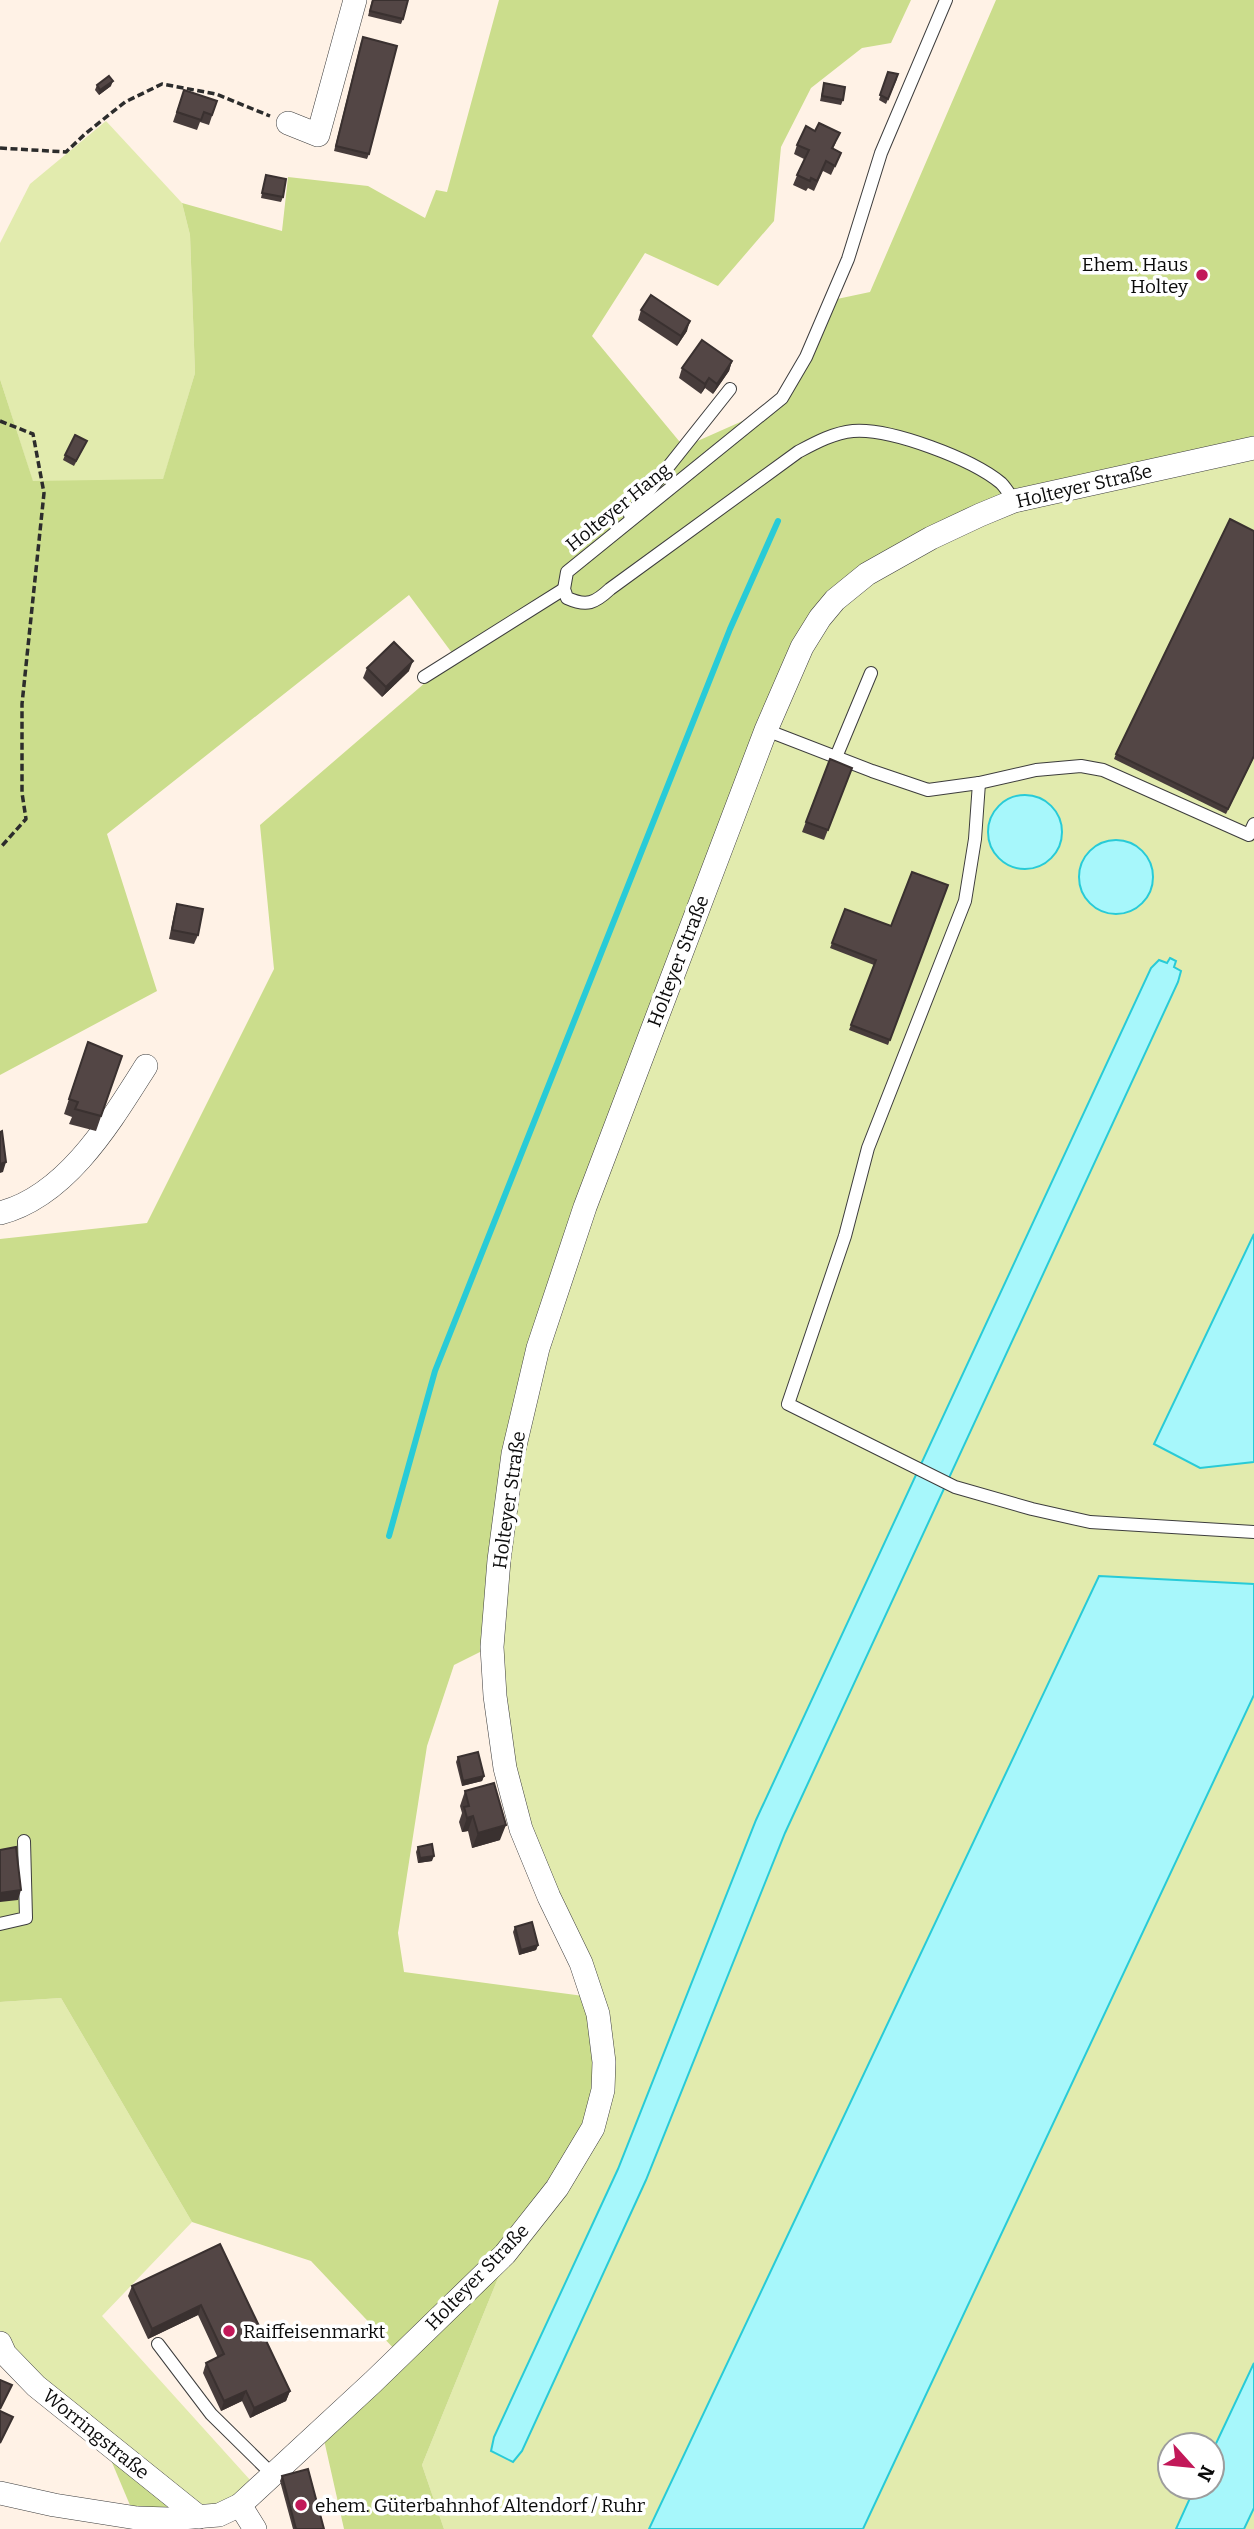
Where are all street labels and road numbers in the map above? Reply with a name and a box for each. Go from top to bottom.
street label: Holteyer Hang [561,458,675,556]
street label: Holteyer Straße [1014,459,1154,513]
street label: Holteyer Straße [642,892,714,1030]
street label: Holteyer Straße [488,1430,530,1570]
street label: Holteyer Straße [421,2219,533,2335]
street label: Worringstraße [38,2384,154,2484]

